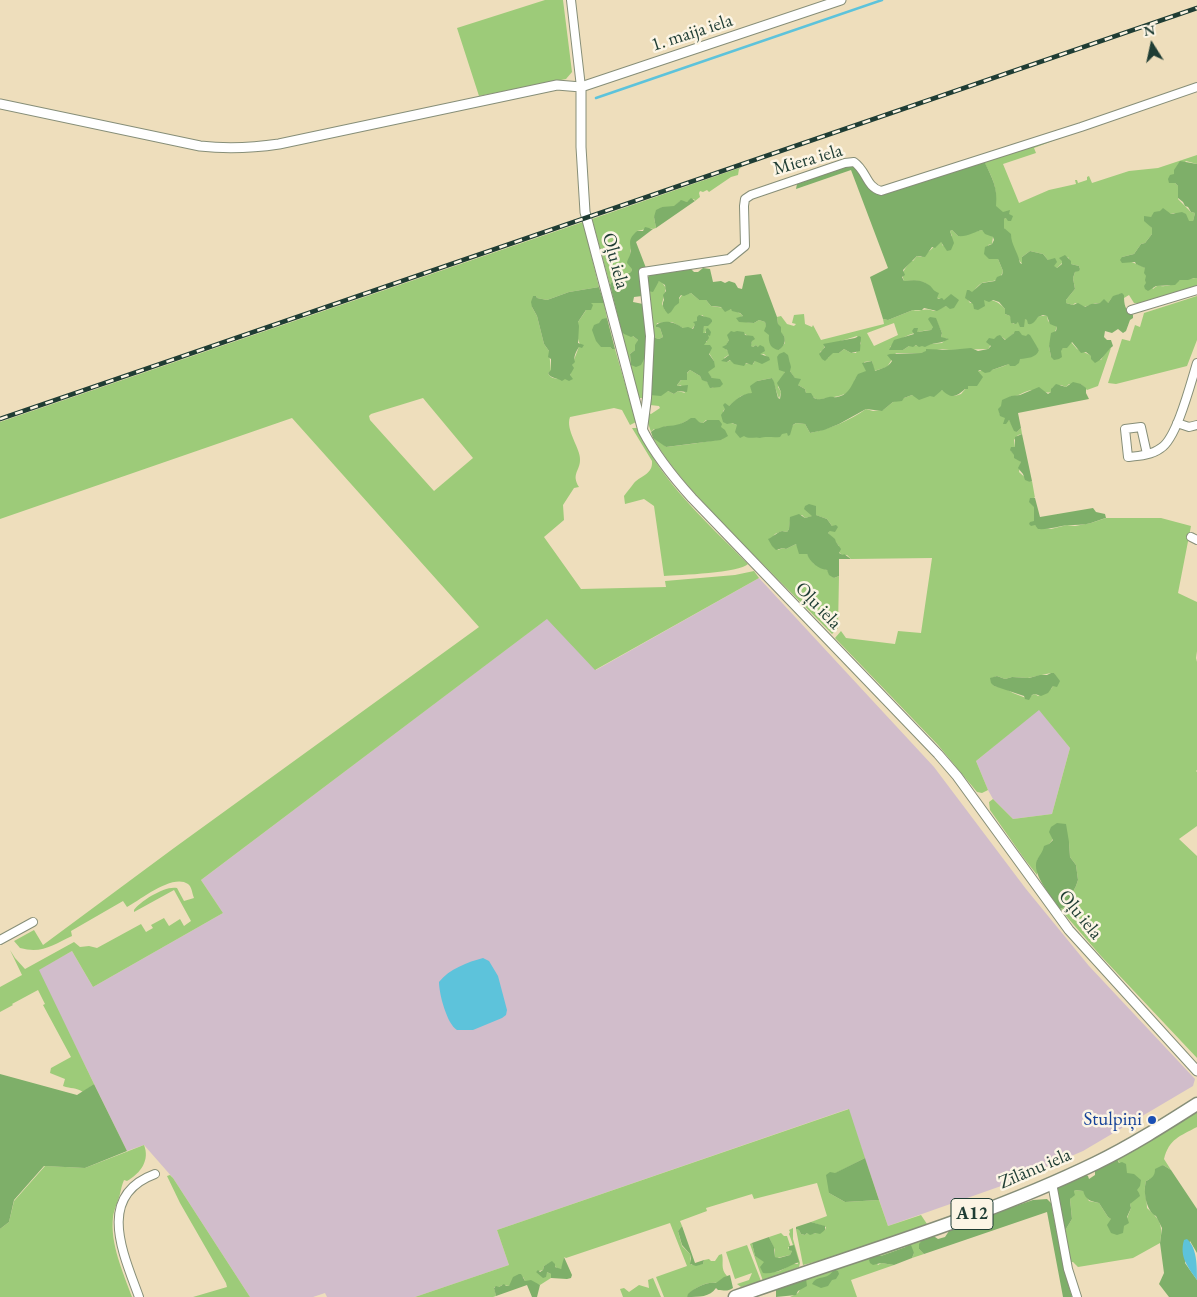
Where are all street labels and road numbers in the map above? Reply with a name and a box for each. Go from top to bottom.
street label: 1. maija iela [648,9,736,57]
street label: Miera iela [771,139,845,181]
street label: Oļu iela [597,230,633,292]
street label: Oļu iela [790,578,846,634]
street label: Oļu iela [1053,886,1107,944]
street label: Zīlānu iela [995,1144,1075,1194]
road number: A12 [951,1198,993,1230]

